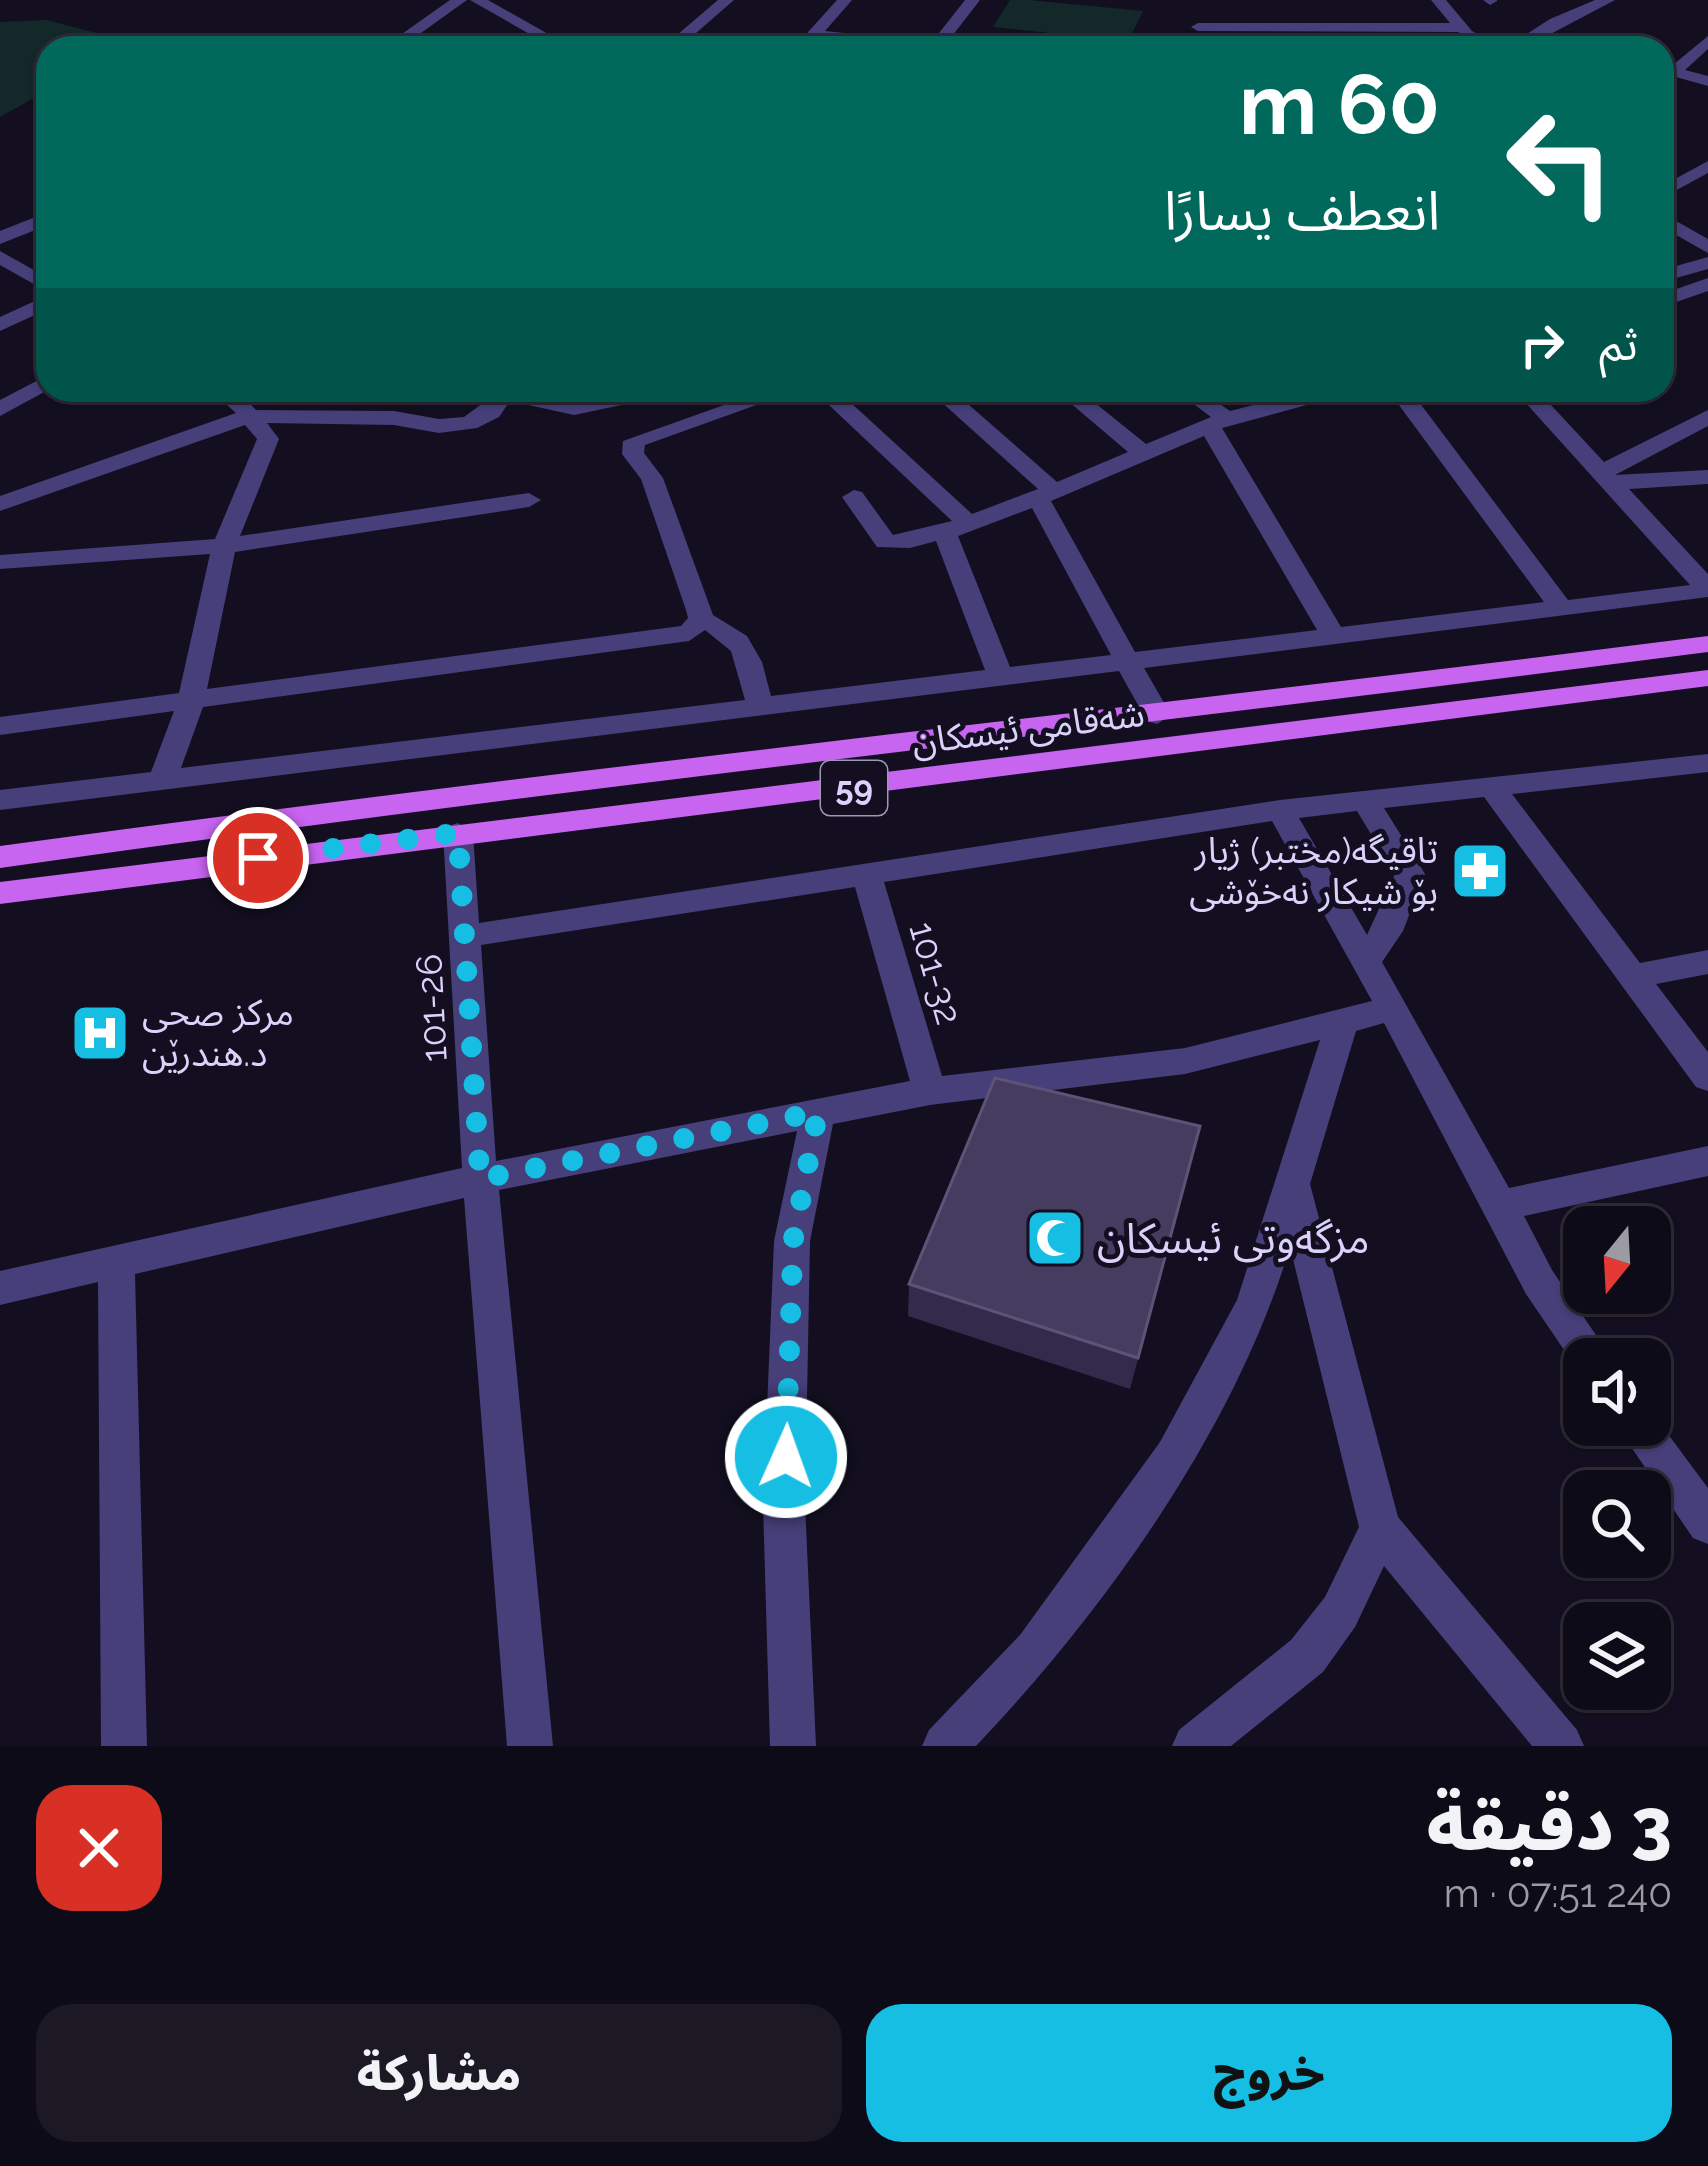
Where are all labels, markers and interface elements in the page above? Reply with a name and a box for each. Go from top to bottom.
text: 60 m [1239,55,1440,154]
icon: left [1482,84,1638,240]
text: انعطف يسارًا [1164,179,1440,243]
icon: right [1509,312,1575,378]
text: ثم [1599,318,1638,371]
street label: شەقامی ئیسکان [909,692,1147,762]
road number: 59 [821,761,887,815]
pin [207,807,309,909]
icon: arrive [225,825,291,891]
place label: تاقیگە(مختبر) ژیار بۆ شیکار نەخۆشی [1189,829,1438,913]
pharmacy icon: تاقیگە(مختبر) ژیار بۆ شیکار نەخۆشی [1449,840,1511,902]
street label: 101-32 [901,917,971,1029]
street label: 101-26 [407,953,455,1063]
place label: مرکز صحی د.هندرێن [142,991,294,1075]
hospital icon: مرکز صحی د.هندرێن [69,1002,131,1064]
north arrow [1563,1206,1671,1314]
map controls [1563,1206,1671,1710]
mosque icon: مزگەوتی ئیسکان [1024,1207,1086,1269]
place label: مزگەوتی ئیسکان [1097,1214,1370,1263]
button: sound [1563,1338,1671,1446]
position arrow [723,1394,849,1520]
button: search [1563,1470,1671,1578]
button: layers [1563,1602,1671,1710]
text: 3 دقيقة [1426,1782,1672,1867]
button: close [36,1785,162,1911]
text: 240 m · 07:51 [1444,1870,1672,1916]
button: مشاركة [36,2004,842,2142]
button: خروج [866,2004,1672,2142]

